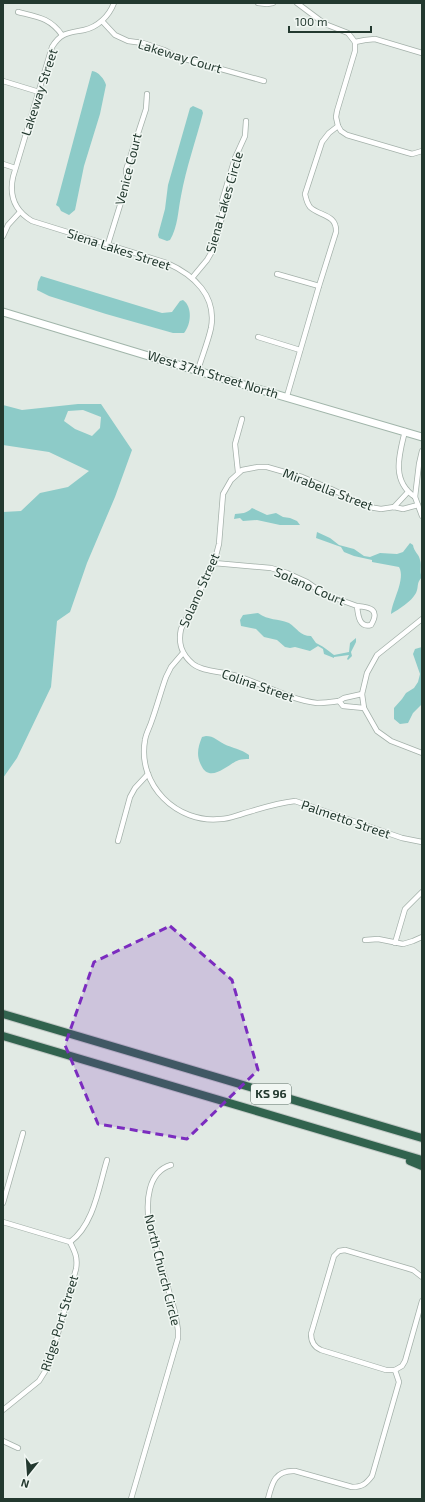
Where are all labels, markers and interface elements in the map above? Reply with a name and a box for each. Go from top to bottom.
scale bar [289,8,371,34]
text: 100 m [295,14,327,28]
street label: Lakeway Court [136,36,224,76]
street label: Lakeway Street [17,46,61,138]
street label: Venice Court [111,131,145,207]
street label: Siena Lakes Circle [202,149,246,255]
street label: Siena Lakes Street [65,225,173,273]
street label: West 37th Street North [146,346,280,402]
street label: Mirabella Street [281,464,375,514]
street label: Solano Street [175,550,223,630]
street label: Solano Court [272,563,348,609]
street label: Colina Street [220,665,296,705]
street label: Palmetto Street [299,796,393,842]
road number: KS 96 [251,1084,291,1104]
street label: North Church Circle [141,1213,185,1327]
street label: Ridge Port Street [37,1273,81,1373]
north arrow [8,1454,48,1494]
text: N [19,1477,31,1491]

